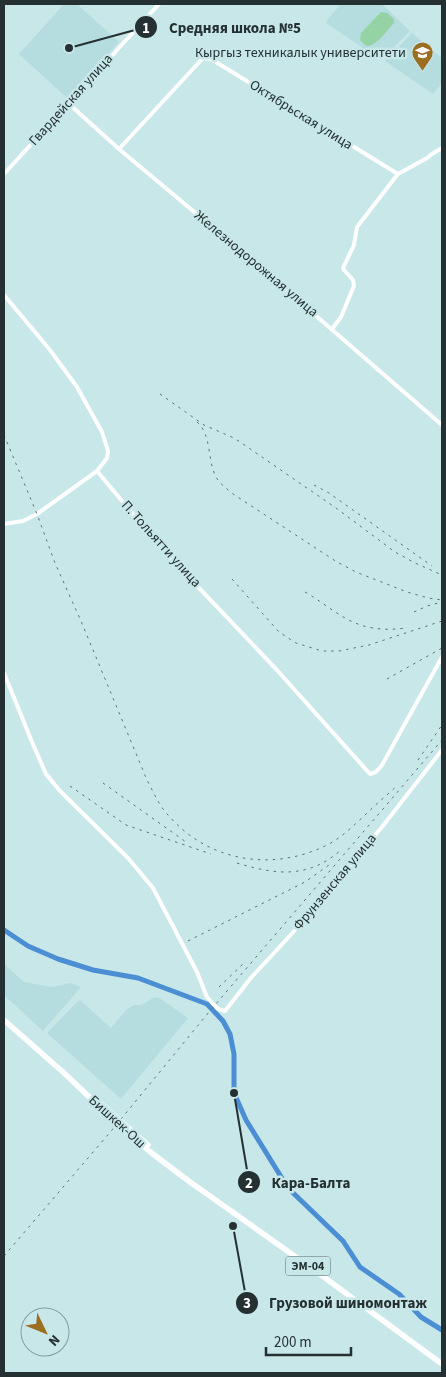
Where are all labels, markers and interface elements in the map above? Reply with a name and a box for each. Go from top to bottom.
callout: Средняя школа №5 [134,12,311,42]
text: 1 [142,18,150,39]
text: Средняя школа №5 [169,18,301,39]
school or university icon: Кыргыз техникалык университети [410,41,434,72]
place label: Кыргыз техникалык университети [195,43,406,63]
street label: Гвардейская улица [24,50,118,150]
street label: Октябрьская улица [246,75,356,155]
street label: Железнодорожная улица [190,206,322,322]
street label: П. Тольятти улица [116,496,206,592]
street label: Фрунзенская улица [289,829,381,935]
street label: Бишкек-Ош [84,1091,150,1153]
callout: Кара-Балта [236,1167,360,1197]
text: 2 [245,1173,253,1194]
text: Кара-Балта [272,1173,351,1194]
road number: ЭМ-04 [286,1256,330,1276]
callout: Грузовой шиномонтаж [234,1288,437,1318]
text: 3 [243,1293,251,1314]
text: Грузовой шиномонтаж [269,1293,427,1314]
north arrow [20,1307,70,1357]
scale bar [266,1324,351,1356]
text: N [43,1330,64,1350]
text: 200 m [274,1332,312,1353]

